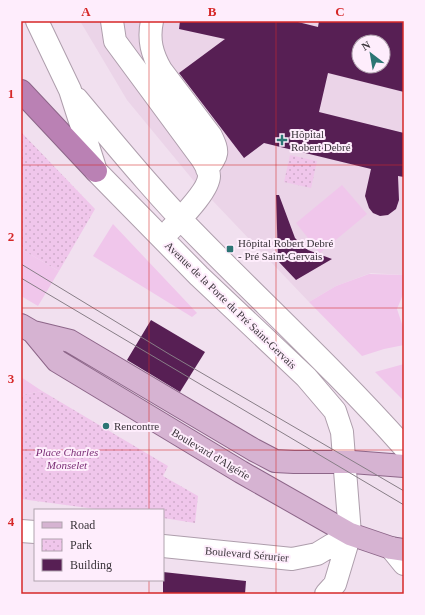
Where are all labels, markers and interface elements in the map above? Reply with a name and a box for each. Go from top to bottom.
text: A [81,4,91,19]
text: B [208,4,217,19]
text: C [335,4,345,19]
north arrow [351,34,391,74]
text: N [359,38,372,53]
text: 1 [8,86,14,101]
place label: Hôpital Robert Debré [291,128,351,153]
marker: Hôpital Robert Debré [276,134,288,146]
text: 2 [8,229,14,244]
place label: Hôpital Robert Debré - Pré Saint-Gervais [238,237,333,262]
street label: Avenue de la Porte du Pré Saint-Gervais [163,239,299,371]
marker: Hôpital Robert Debré - Pré Saint-Gervais [225,244,235,254]
text: 3 [8,371,15,386]
place label: Rencontre [114,420,159,432]
marker: Rencontre [101,421,111,431]
street label: Boulevard d'Algérie [170,426,252,482]
park label: Place Charles Monselet [35,446,98,471]
legend [34,509,164,581]
text: 4 [8,514,15,529]
text: Road [70,518,95,532]
text: Park [70,538,92,552]
street label: Boulevard Sérurier [205,544,290,564]
text: Building [70,558,112,572]

